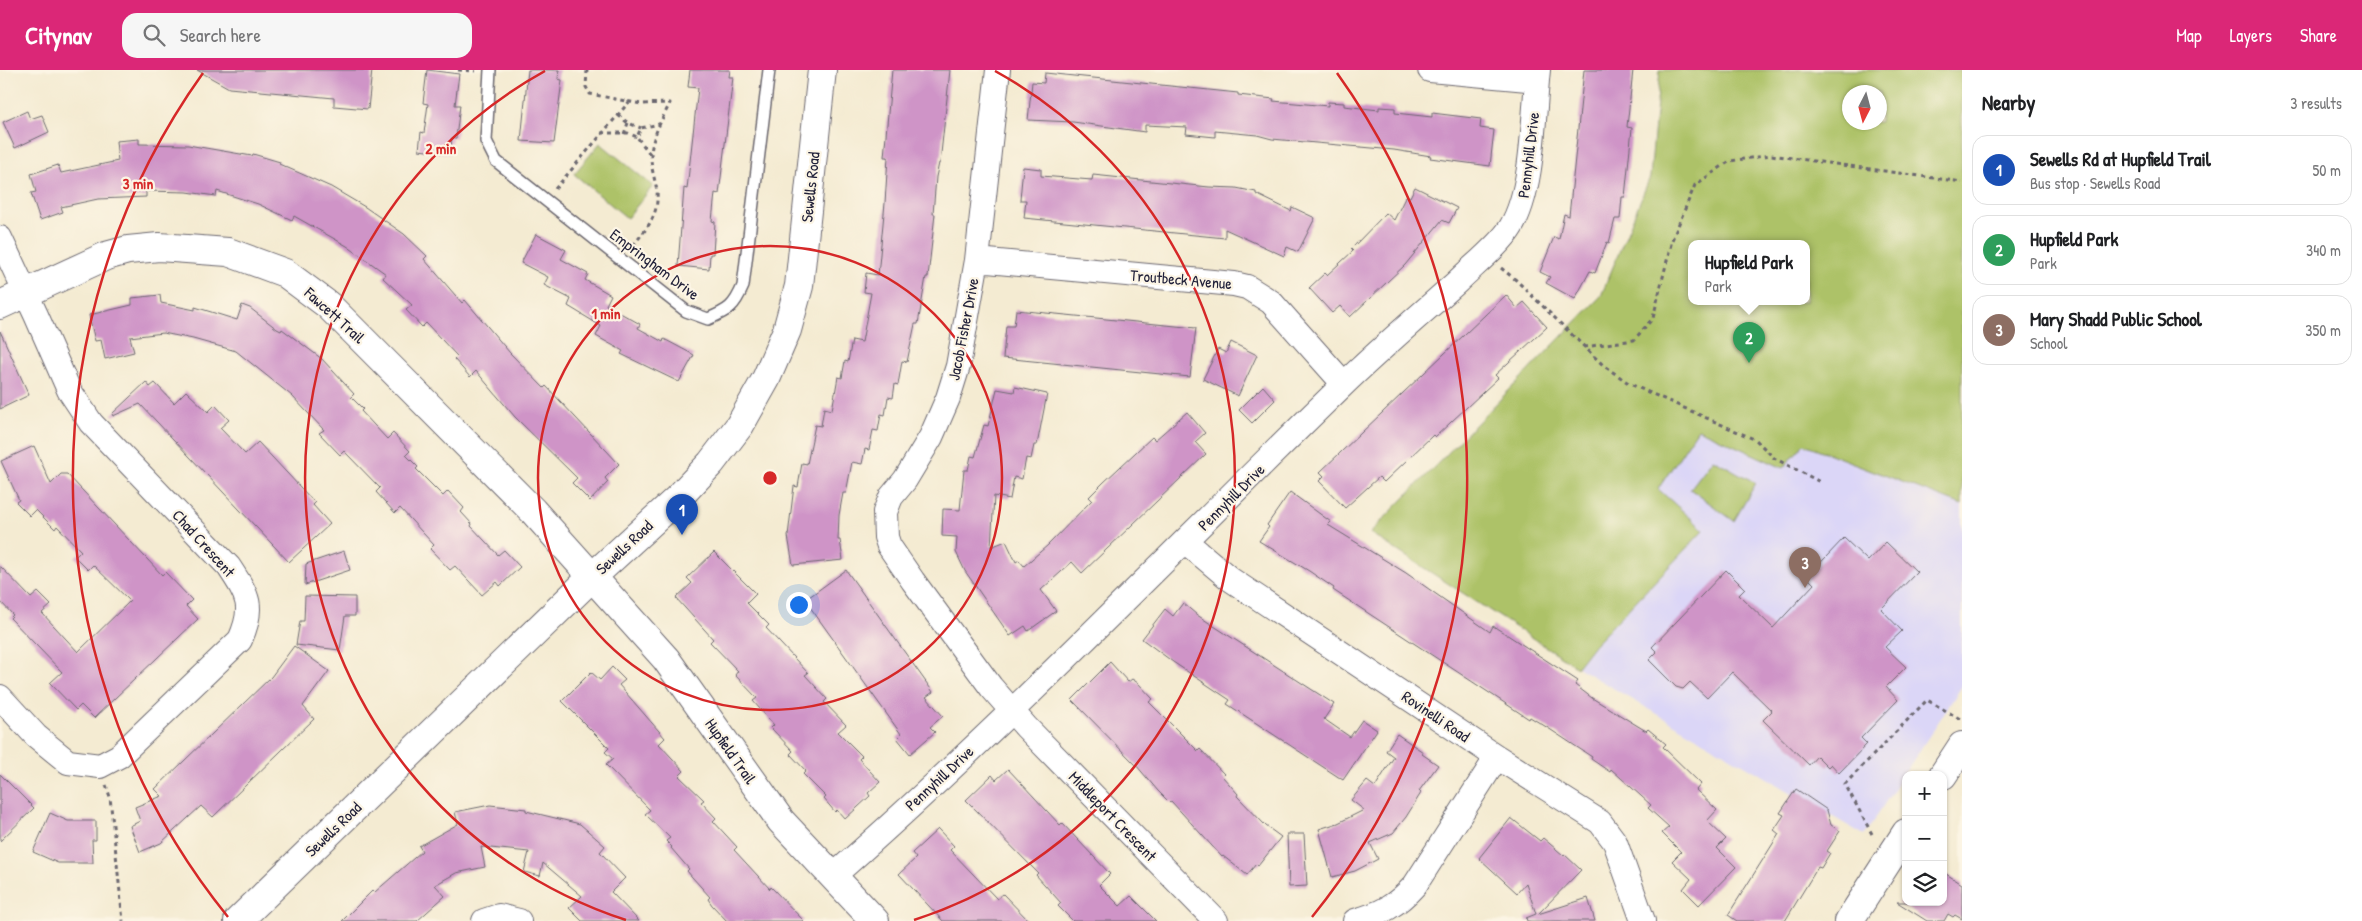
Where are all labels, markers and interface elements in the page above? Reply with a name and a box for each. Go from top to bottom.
search box [122,13,472,58]
text: Citynav [25,19,92,51]
icon: search [140,21,168,49]
text: Search here [180,22,261,48]
text: Map [2176,23,2202,48]
text: Layers [2230,23,2272,48]
text: Share [2300,23,2337,48]
north arrow [1842,85,1887,130]
text: Nearby [1982,88,2035,117]
text: 3 results [2290,92,2342,114]
street label: Pennyhill Drive [1512,110,1544,199]
text: 2 min [426,138,457,159]
text: Sewells Rd at Hupfield Trail [2030,146,2211,172]
street label: Sewells Road [795,151,825,223]
text: 1 [1996,159,2002,181]
text: 50 m [2313,159,2341,181]
text: Bus stop · Sewells Road [2030,172,2160,194]
text: 3 min [123,173,153,194]
street label: Empringham Drive [606,223,705,305]
text: Hupfield Park [2030,226,2118,252]
text: 2 [1995,239,2003,261]
text: 340 m [2306,239,2341,261]
popup [1688,240,1810,305]
text: Hupfield Park [1705,249,1793,275]
text: Park [2030,252,2057,274]
street label: Troutbeck Avenue [1129,264,1233,294]
street label: Jacob Fisher Drive [942,275,984,382]
text: Park [1705,275,1732,297]
street label: Fawcett Trail [299,281,371,349]
text: 1 min [591,303,621,324]
text: Mary Shadd Public School [2030,306,2202,332]
text: 3 [1995,319,2003,341]
text: 350 m [2305,319,2341,341]
pin: 2 [1733,322,1765,363]
text: School [2030,332,2067,354]
street label: Pennyhill Drive [1193,458,1270,535]
centre of rings [761,469,779,487]
pin: 1 [666,494,698,535]
street label: Chad Crescent [168,504,241,582]
street label: Sewells Road [591,515,657,579]
pin: 3 [1789,547,1821,588]
your location [786,592,812,618]
street label: Rovinelli Road [1398,685,1474,747]
street label: Hupfield Trail [700,714,762,789]
street label: Pennyhill Drive [900,740,979,815]
street label: Middleport Crescent [1064,766,1162,866]
map controls [1902,771,1947,906]
button: + [1902,771,1947,816]
street label: Sewells Road [300,797,366,861]
button: − [1902,816,1947,861]
button: layers [1902,861,1947,906]

